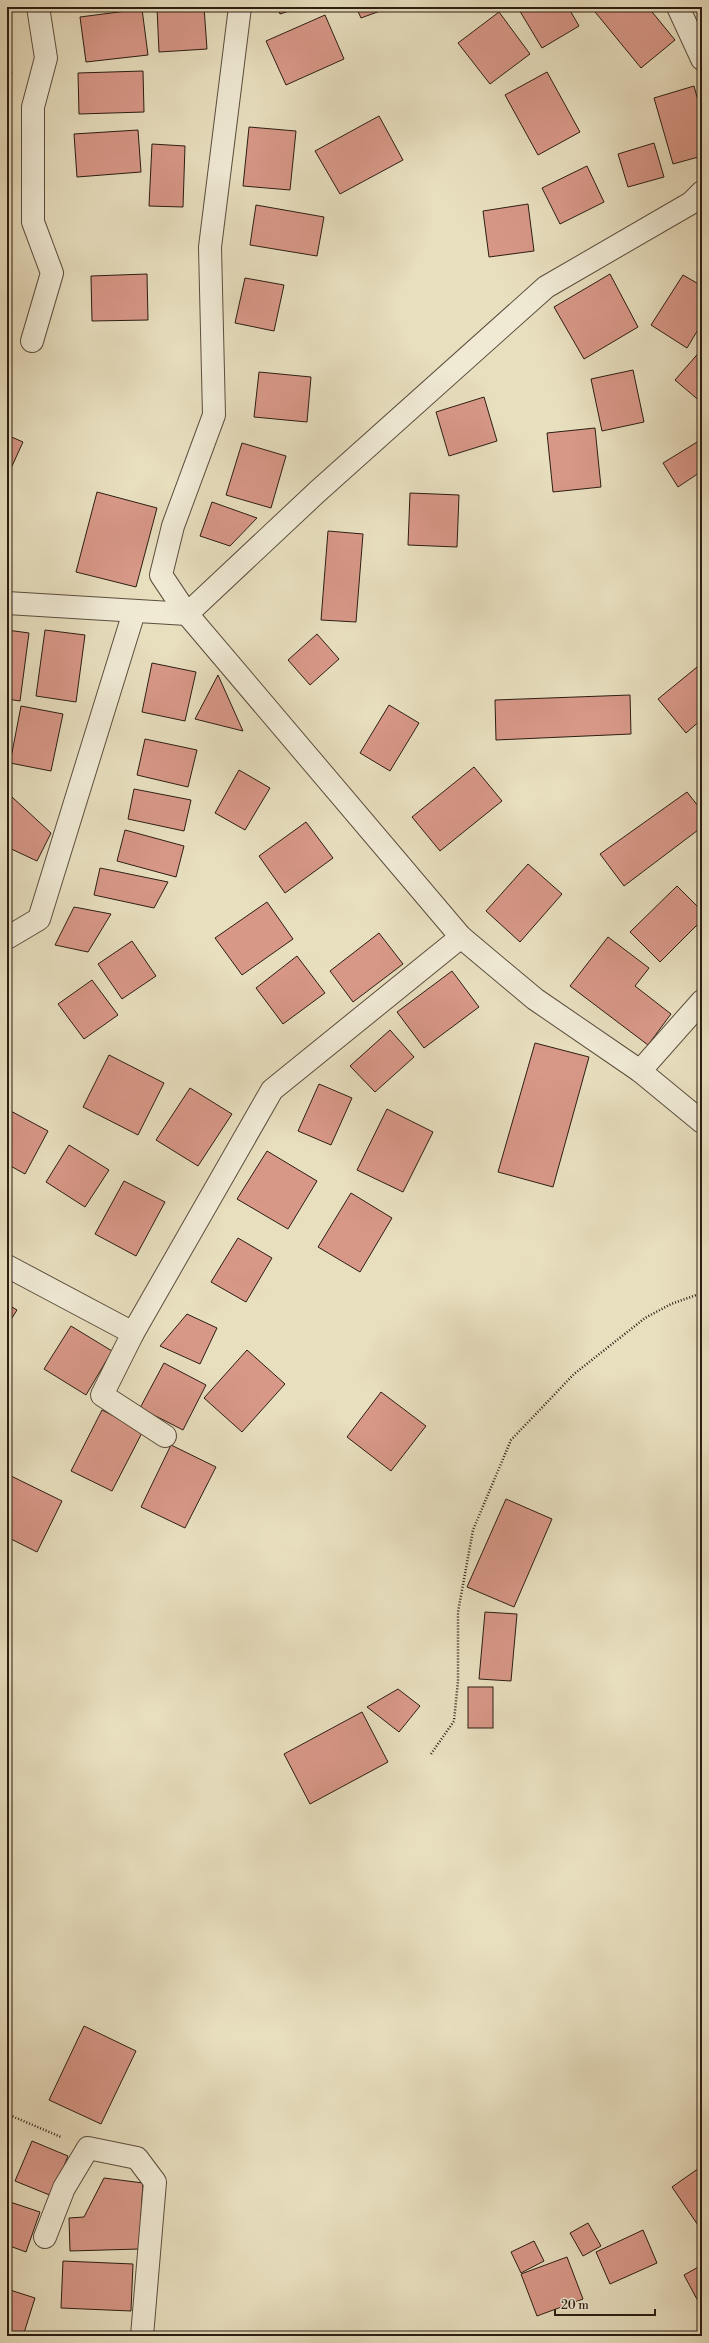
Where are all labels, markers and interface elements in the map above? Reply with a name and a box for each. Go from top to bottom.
scale bar [555,2291,655,2317]
text: 20 m [561,2298,589,2313]

